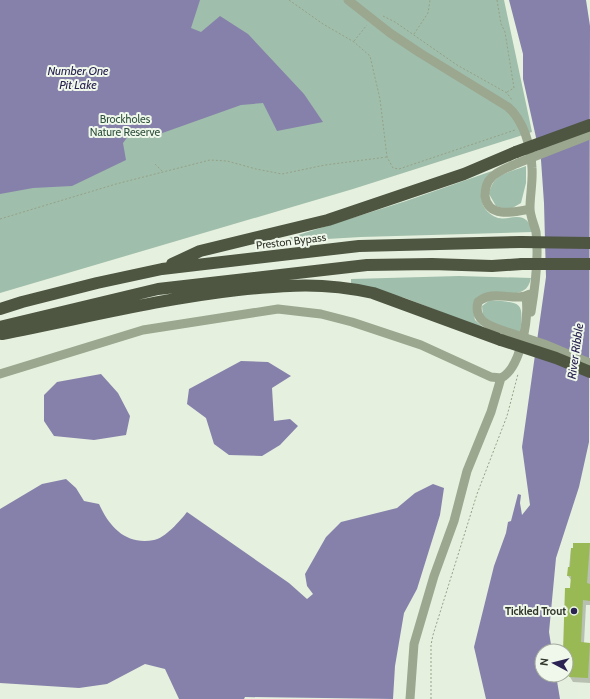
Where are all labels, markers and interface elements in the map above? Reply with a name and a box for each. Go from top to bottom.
water label: Number One Pit Lake [47,63,109,92]
park label: Brockholes Nature Reserve [90,112,161,139]
street label: Preston Bypass [255,230,327,252]
water label: River Ribble [564,322,586,380]
place label: Tickled Trout [505,604,566,618]
marker: Tickled Trout [569,606,579,616]
north arrow [534,643,574,683]
text: N [537,657,551,666]

